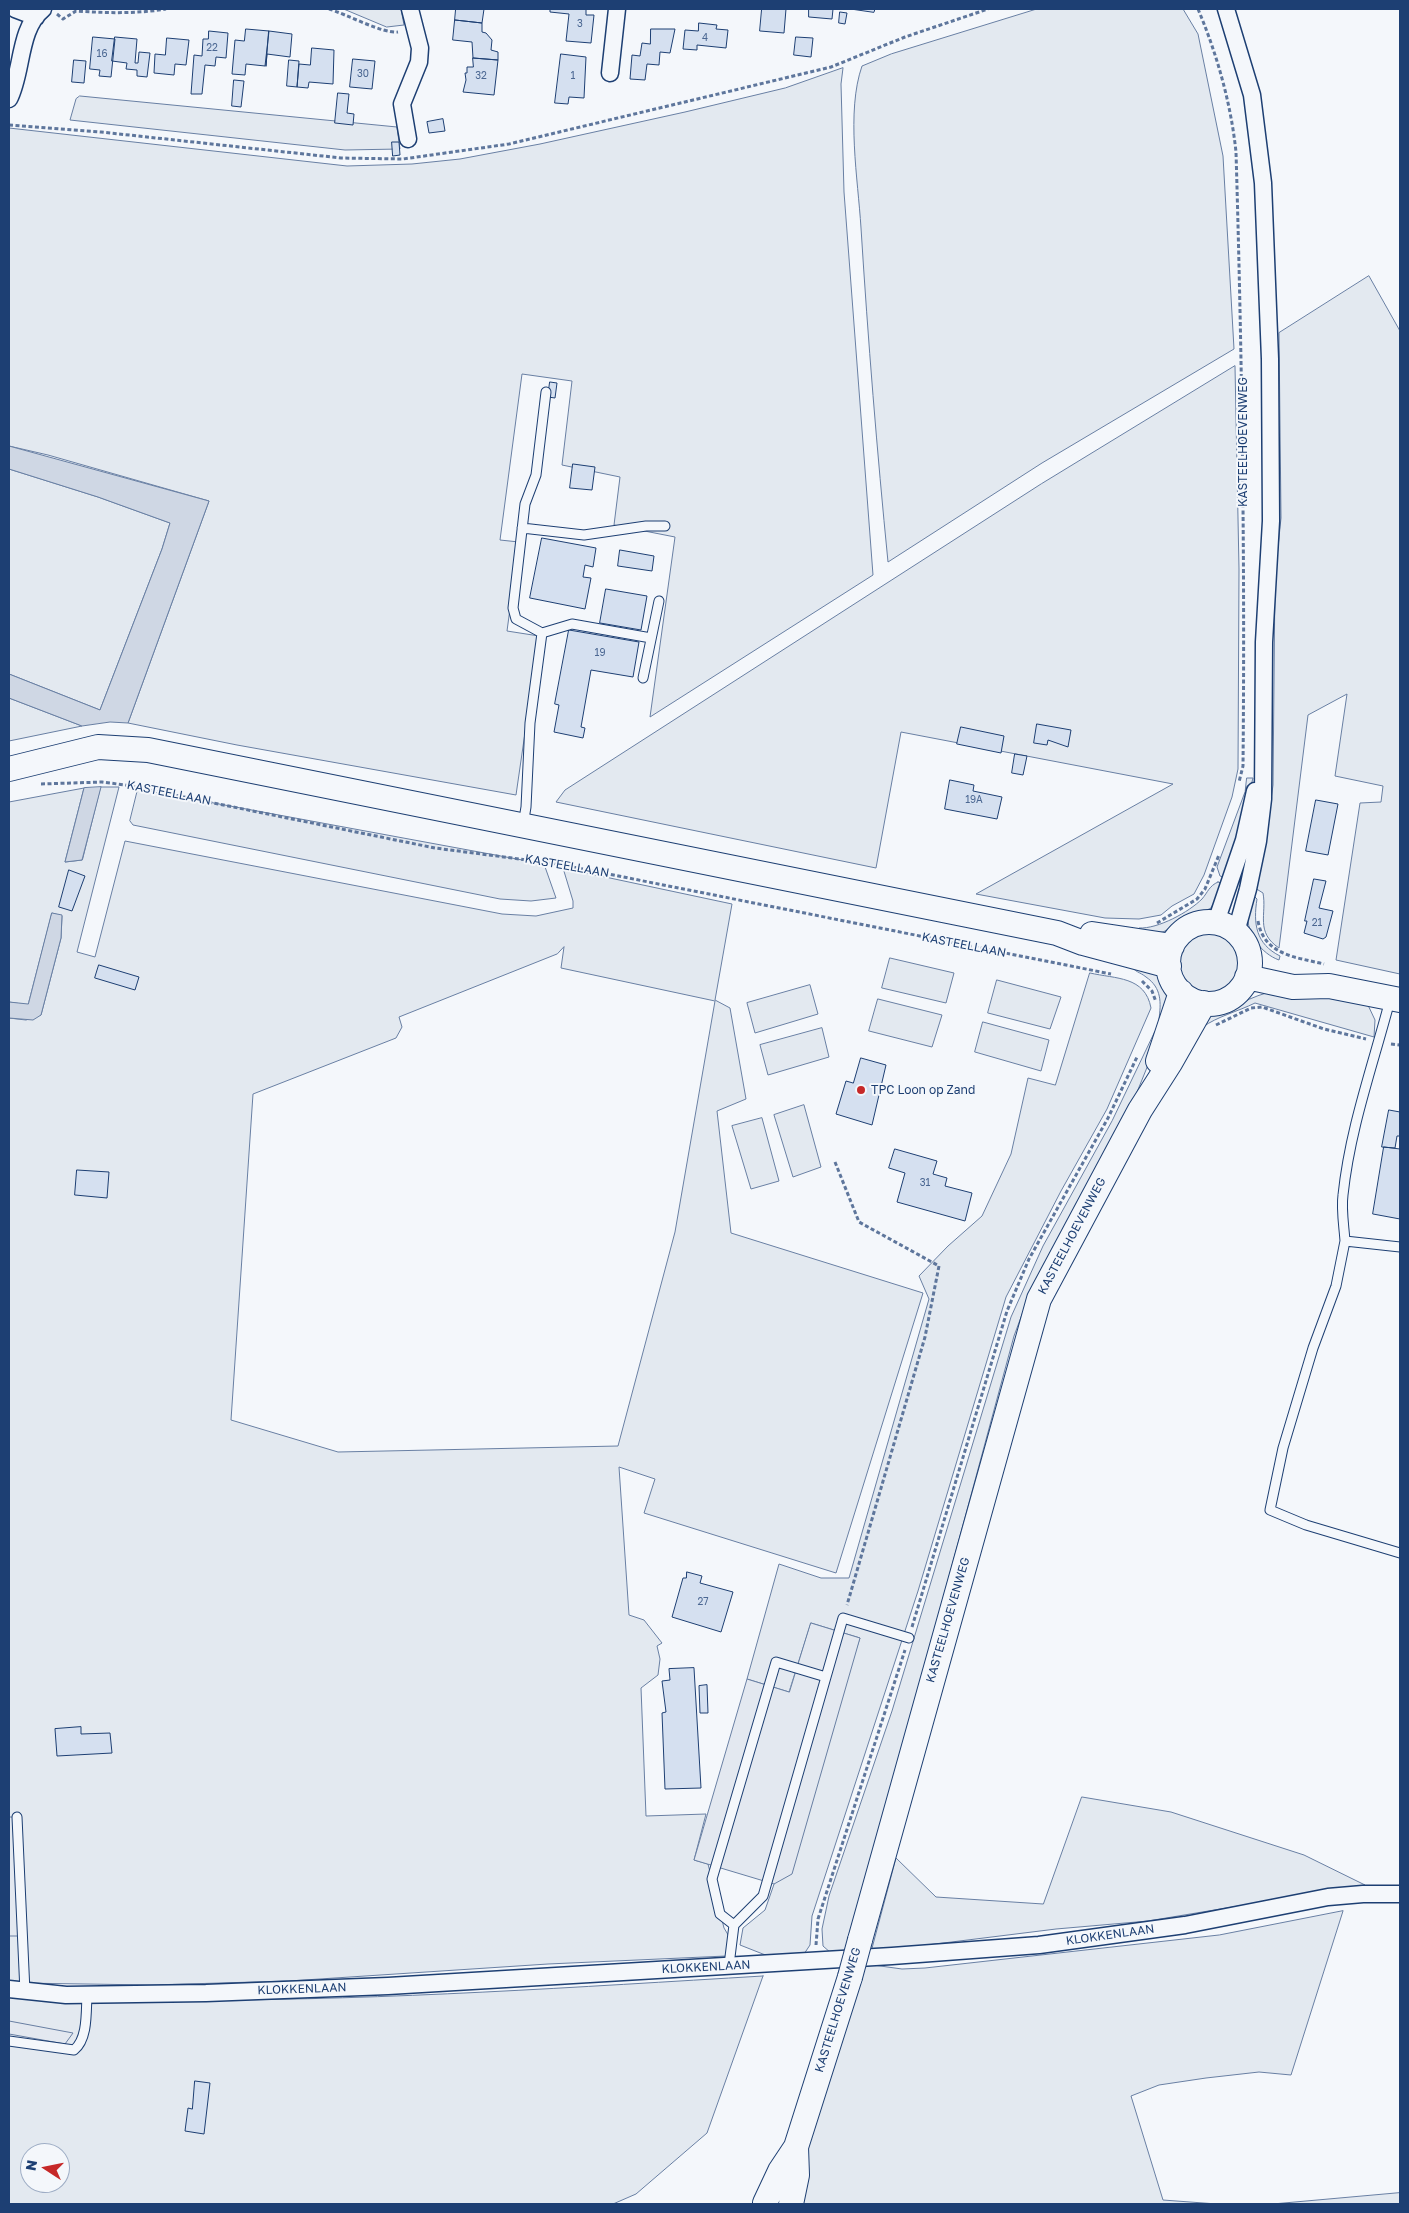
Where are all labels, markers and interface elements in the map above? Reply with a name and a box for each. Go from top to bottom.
house number: 3 [577,18,583,30]
house number: 4 [702,32,708,44]
house number: 22 [206,42,218,54]
house number: 16 [97,48,107,60]
house number: 30 [357,68,369,80]
house number: 32 [475,70,487,82]
house number: 1 [571,70,575,82]
street label: KASTEELHOEVENWEG [1236,377,1250,507]
house number: 19 [595,647,605,659]
street label: KASTEELLAAN [126,778,212,808]
house number: 19A [965,794,983,806]
street label: KASTEELLAAN [524,851,610,881]
house number: 21 [1312,917,1322,929]
street label: KASTEELLAAN [921,930,1007,960]
place label: TPC Loon op Zand [871,1083,975,1097]
marker: TPC Loon op Zand [855,1084,867,1096]
street label: KASTEELHOEVENWEG [1035,1175,1109,1297]
house number: 31 [920,1177,930,1189]
street label: KASTEELHOEVENWEG [923,1555,973,1685]
house number: 27 [697,1596,709,1608]
street label: KLOKKENLAAN [1065,1922,1155,1948]
street label: KASTEELHOEVENWEG [812,1946,864,2074]
street label: KLOKKENLAAN [661,1957,751,1977]
street label: KLOKKENLAAN [257,1980,347,1998]
north arrow [20,2143,70,2193]
text: N [21,2158,40,2172]

